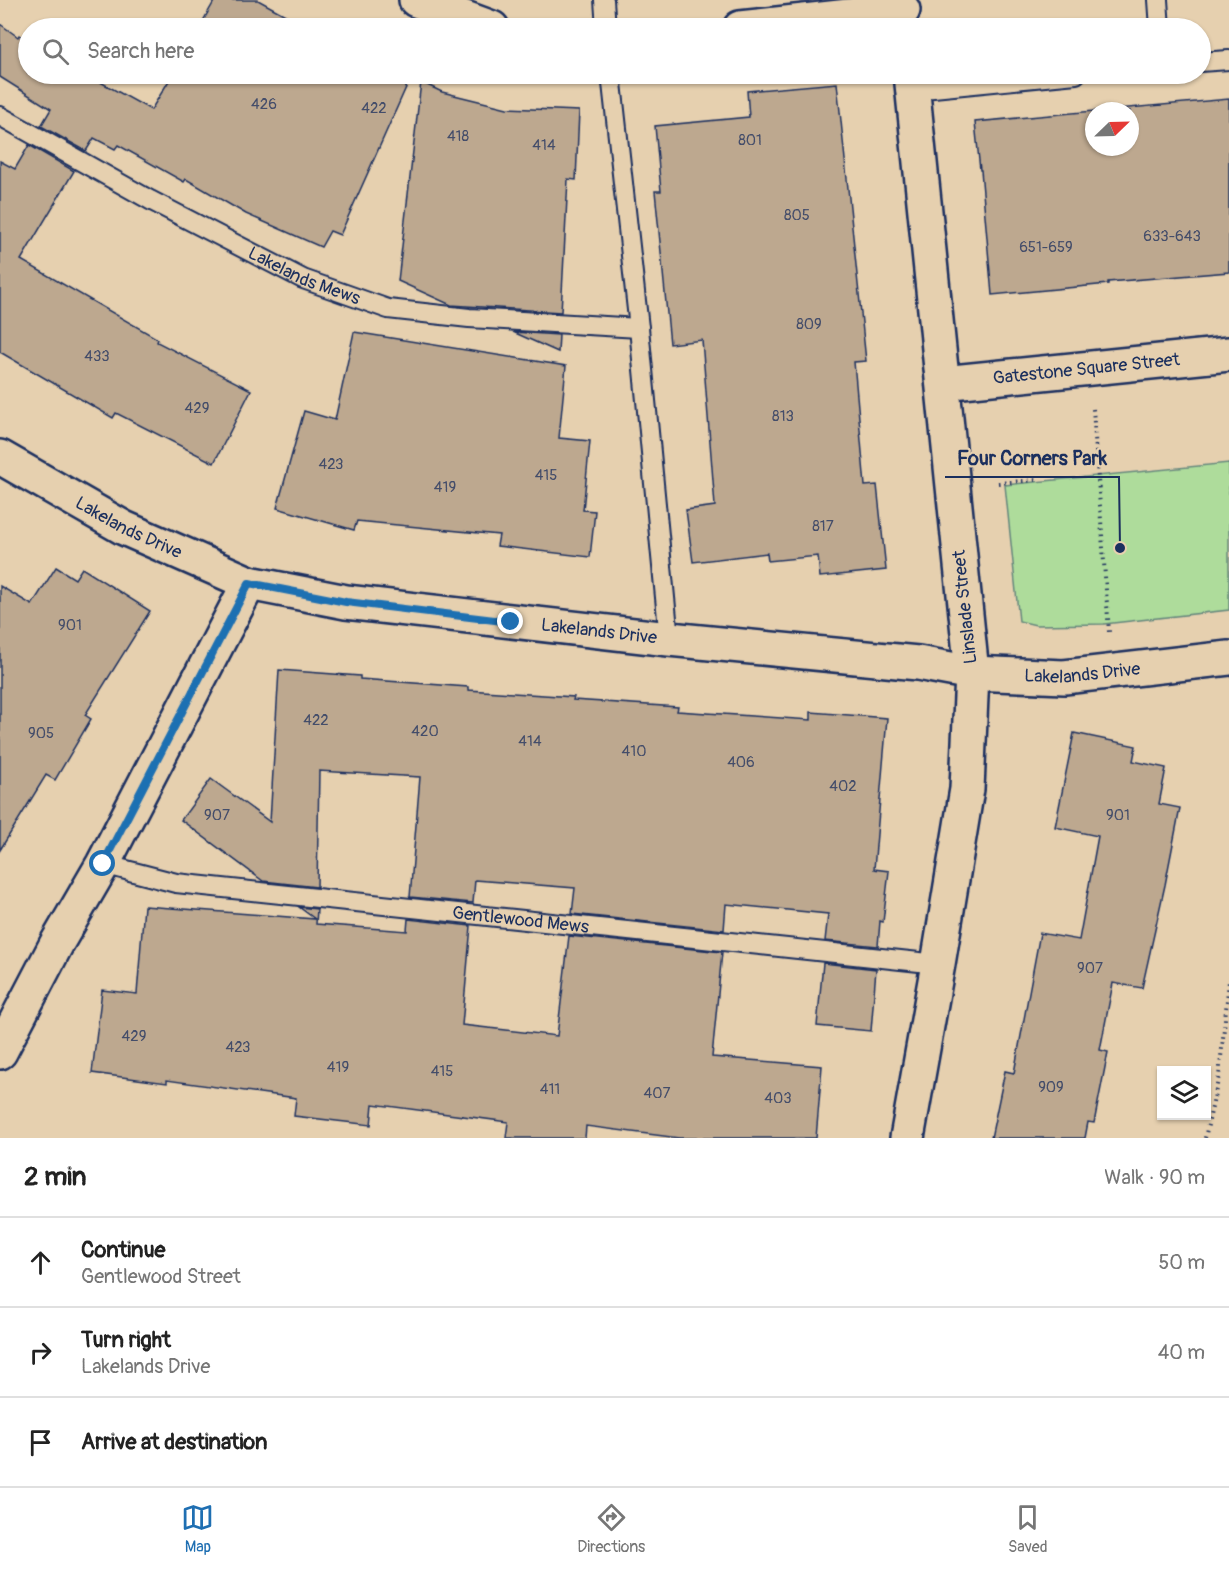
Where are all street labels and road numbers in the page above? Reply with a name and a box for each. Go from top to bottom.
street label: Lakelands Mews [244,241,363,310]
street label: Gatestone Square Street [992,347,1182,389]
street label: Lakelands Drive [71,491,186,564]
street label: Linslade Street [948,548,982,665]
street label: Lakelands Drive [540,613,658,649]
street label: Lakelands Drive [1024,657,1142,688]
street label: Gentlewood Mews [451,901,590,938]

